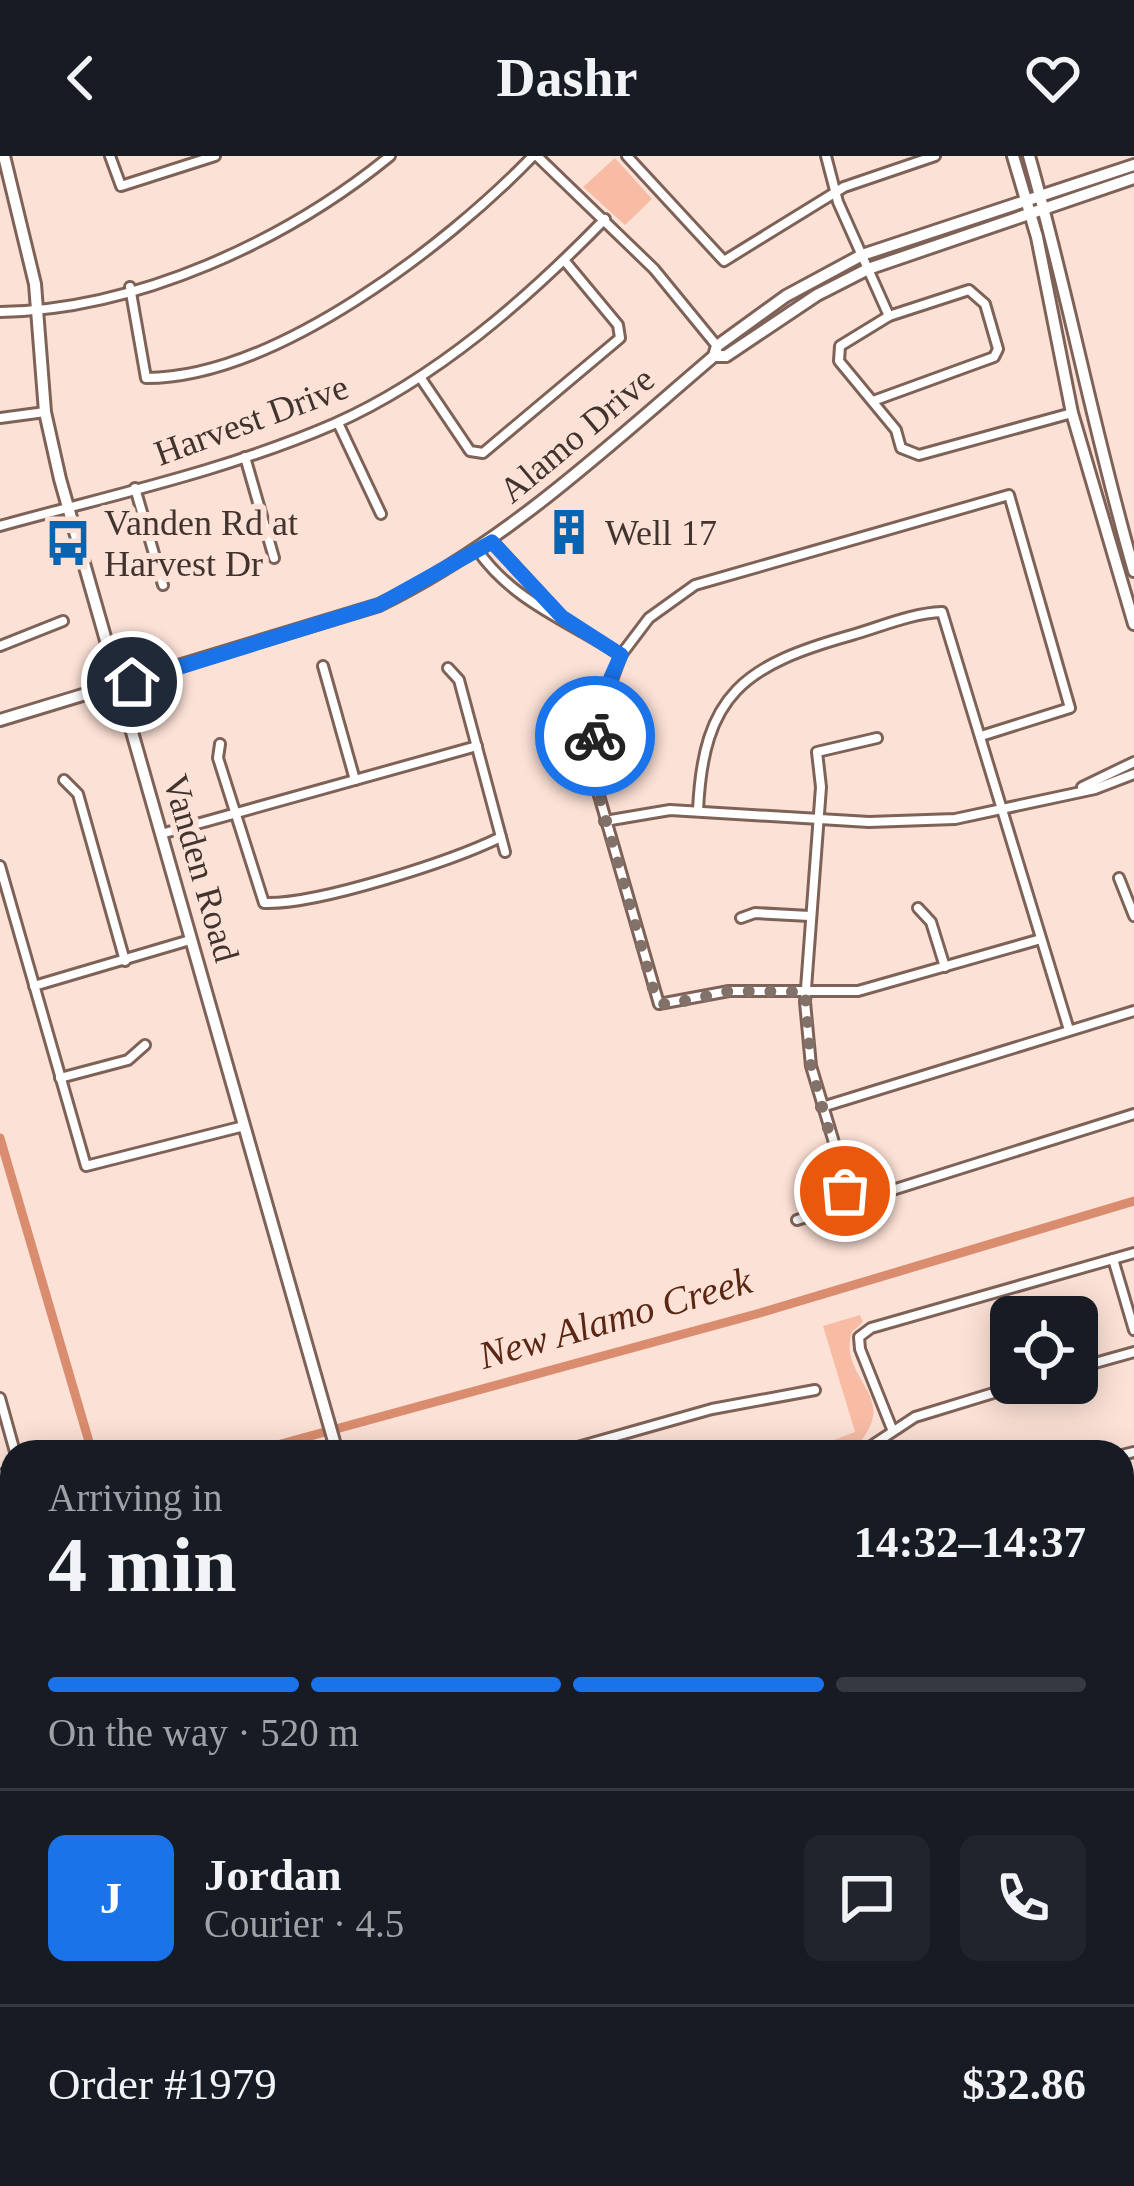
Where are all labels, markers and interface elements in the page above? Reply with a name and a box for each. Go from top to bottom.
icon: back [48,45,114,111]
icon: heart [1020,45,1086,111]
text: Dashr [496,48,638,108]
street label: Alamo Drive [491,359,662,511]
street label: Harvest Drive [149,366,354,473]
place label: Vanden Rd at Harvest Dr [104,503,298,584]
building icon: Well 17 [544,507,594,557]
place label: Well 17 [605,513,717,553]
bus stop icon: Vanden Rd at Harvest Dr [43,518,93,568]
pin [81,631,183,733]
icon: home [99,649,165,715]
courier [535,676,655,796]
icon: bike [562,703,628,769]
street label: Vanden Road [155,770,247,967]
pin [794,1140,896,1242]
icon: bag [812,1158,878,1224]
water label: New Alamo Creek [473,1258,757,1377]
map controls [990,1296,1098,1404]
button: locate [990,1296,1098,1404]
text: Arriving in [48,1476,222,1519]
text: 14:32–14:37 [854,1517,1086,1567]
text: 4 min [48,1521,237,1608]
text: On the way · 520 m [48,1711,359,1754]
button: chat [804,1835,930,1961]
button: phone [960,1835,1086,1961]
text: Jordan [204,1850,342,1900]
text: J [100,1873,122,1923]
text: Courier · 4.5 [204,1902,404,1945]
text: Order #1979 [48,2059,277,2109]
text: $32.86 [962,2059,1086,2109]

